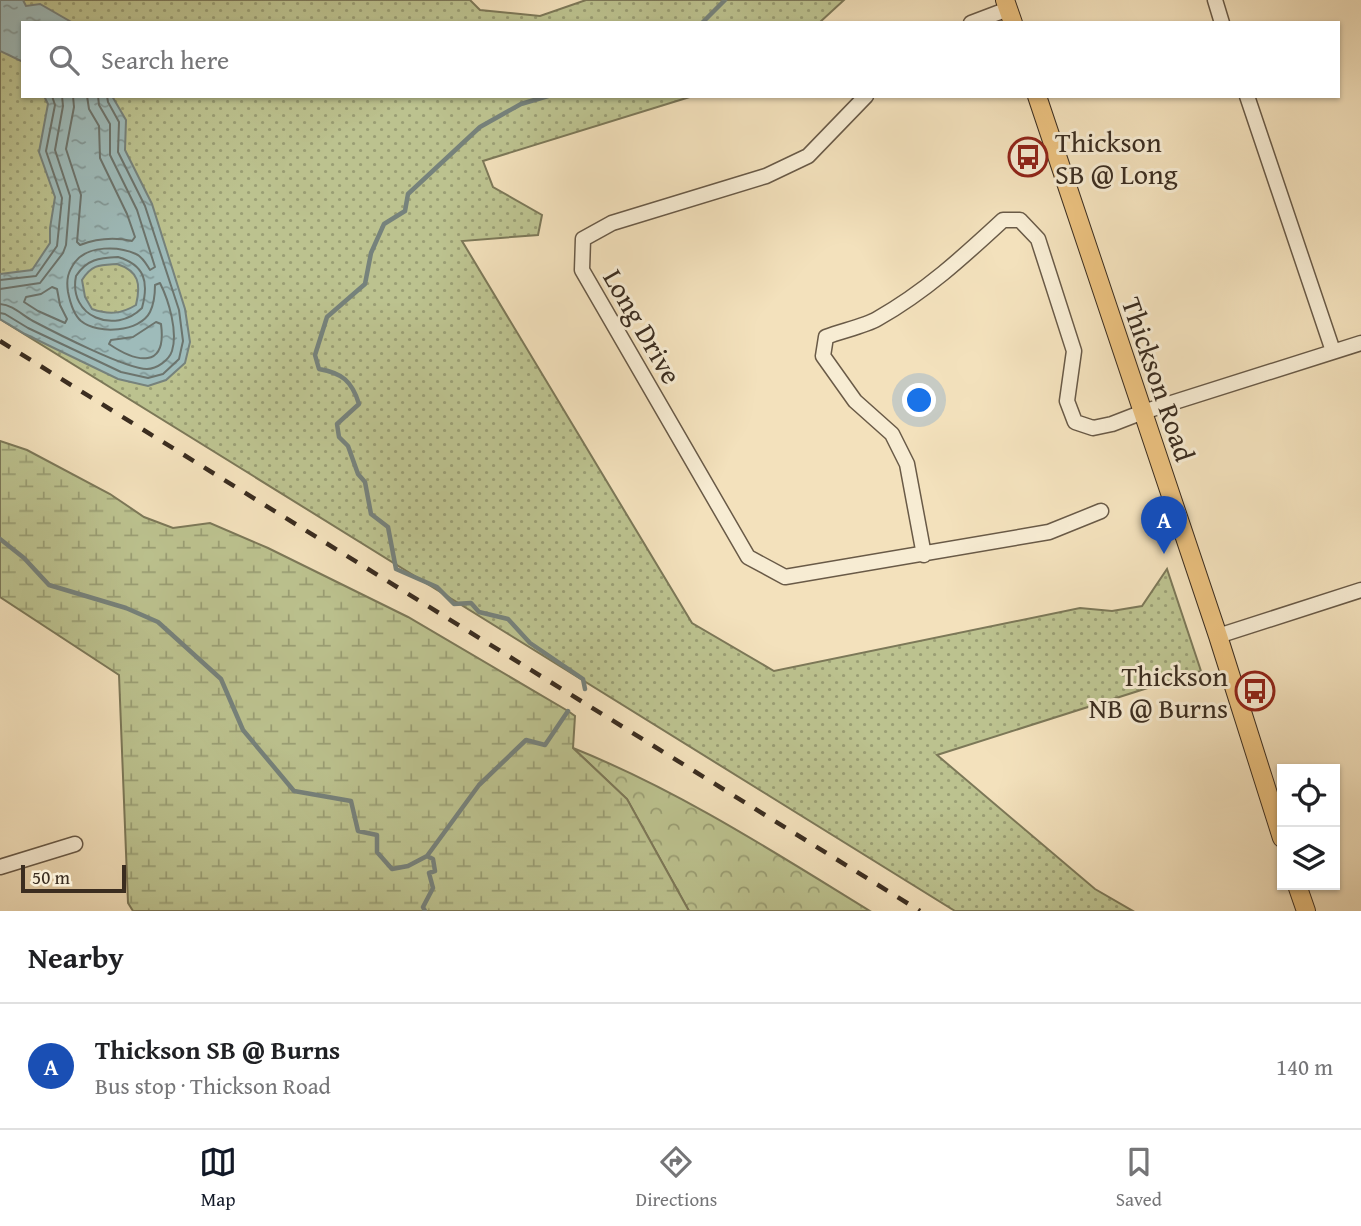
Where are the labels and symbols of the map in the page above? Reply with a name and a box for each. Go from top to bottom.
place label: Thickson SB @ Long [1055,121,1178,194]
bus stop icon: Thickson SB @ Long [1007,136,1049,178]
street label: Long Drive [594,261,692,391]
street label: Thickson Road [1112,291,1206,467]
your location [902,383,936,417]
pin: A [1141,496,1187,554]
place label: Thickson NB @ Burns [1089,655,1228,728]
bus stop icon: Thickson NB @ Burns [1234,670,1276,712]
scale bar [21,862,126,894]

